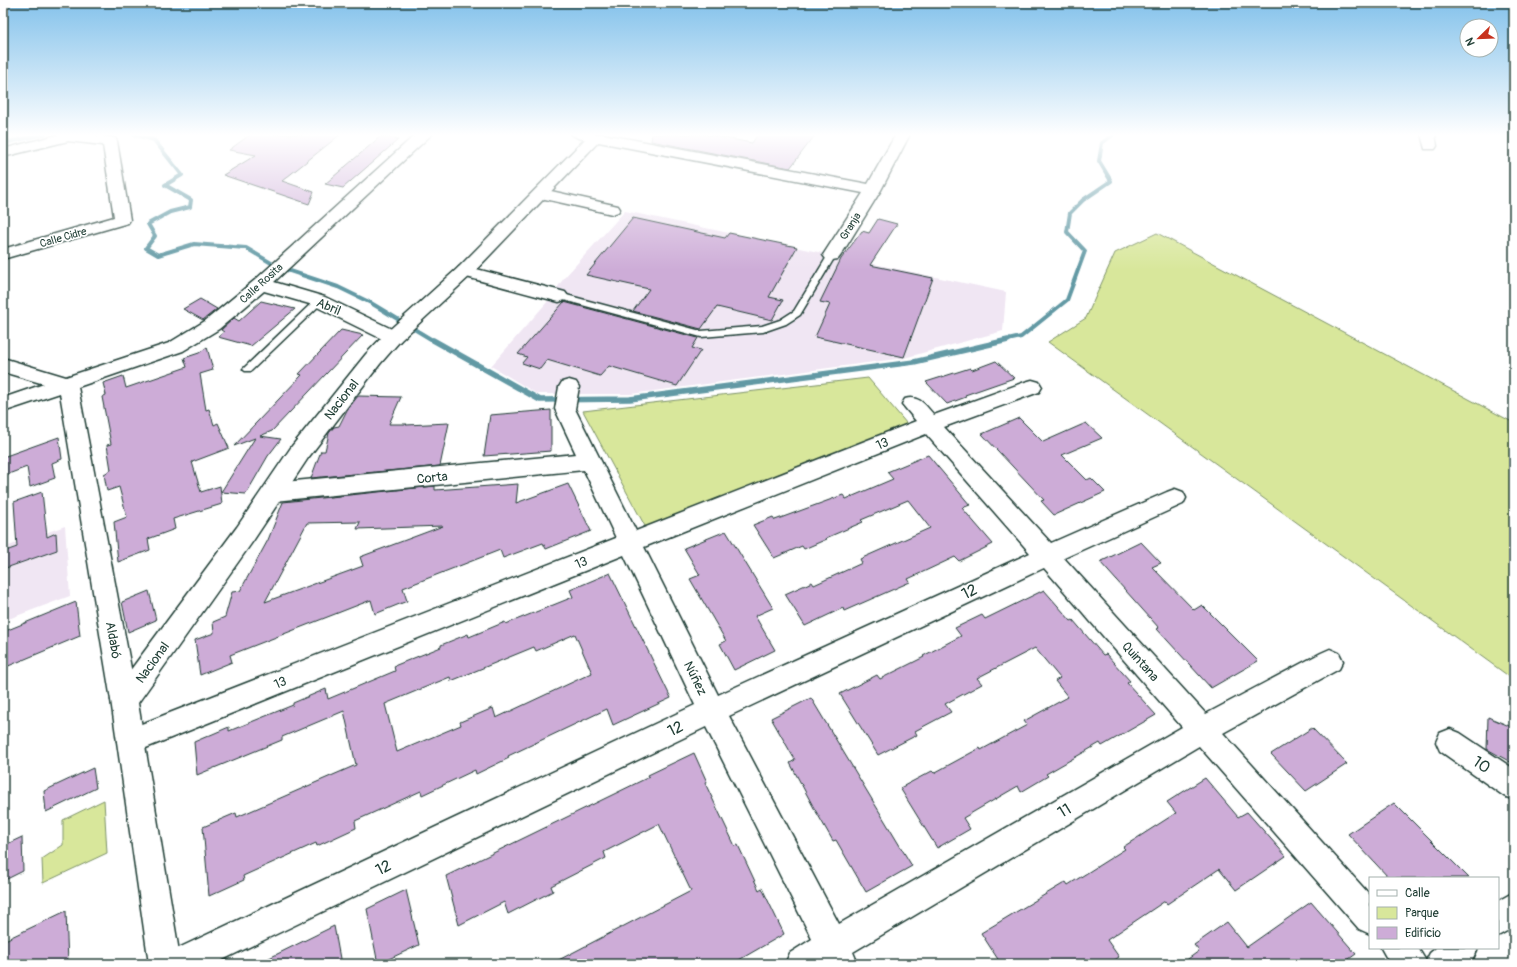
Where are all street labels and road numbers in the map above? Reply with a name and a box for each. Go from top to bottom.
street label: Granja [837,210,864,242]
street label: Calle Cidre [38,224,89,250]
street label: Calle Rosita [237,261,286,306]
street label: Abril [314,295,343,319]
street label: Nacional [321,376,363,423]
street label: 13 [874,434,891,454]
street label: Corta [416,468,448,488]
street label: 13 [573,553,590,573]
street label: 12 [958,580,981,604]
street label: Aldabó [102,620,124,660]
street label: Quintana [1118,638,1162,685]
street label: Nacional [132,639,173,686]
street label: Núñez [680,659,710,698]
street label: 13 [272,673,289,693]
street label: 12 [664,717,687,741]
street label: 10 [1469,752,1494,778]
street label: 11 [1054,799,1075,823]
street label: 12 [372,856,395,880]

